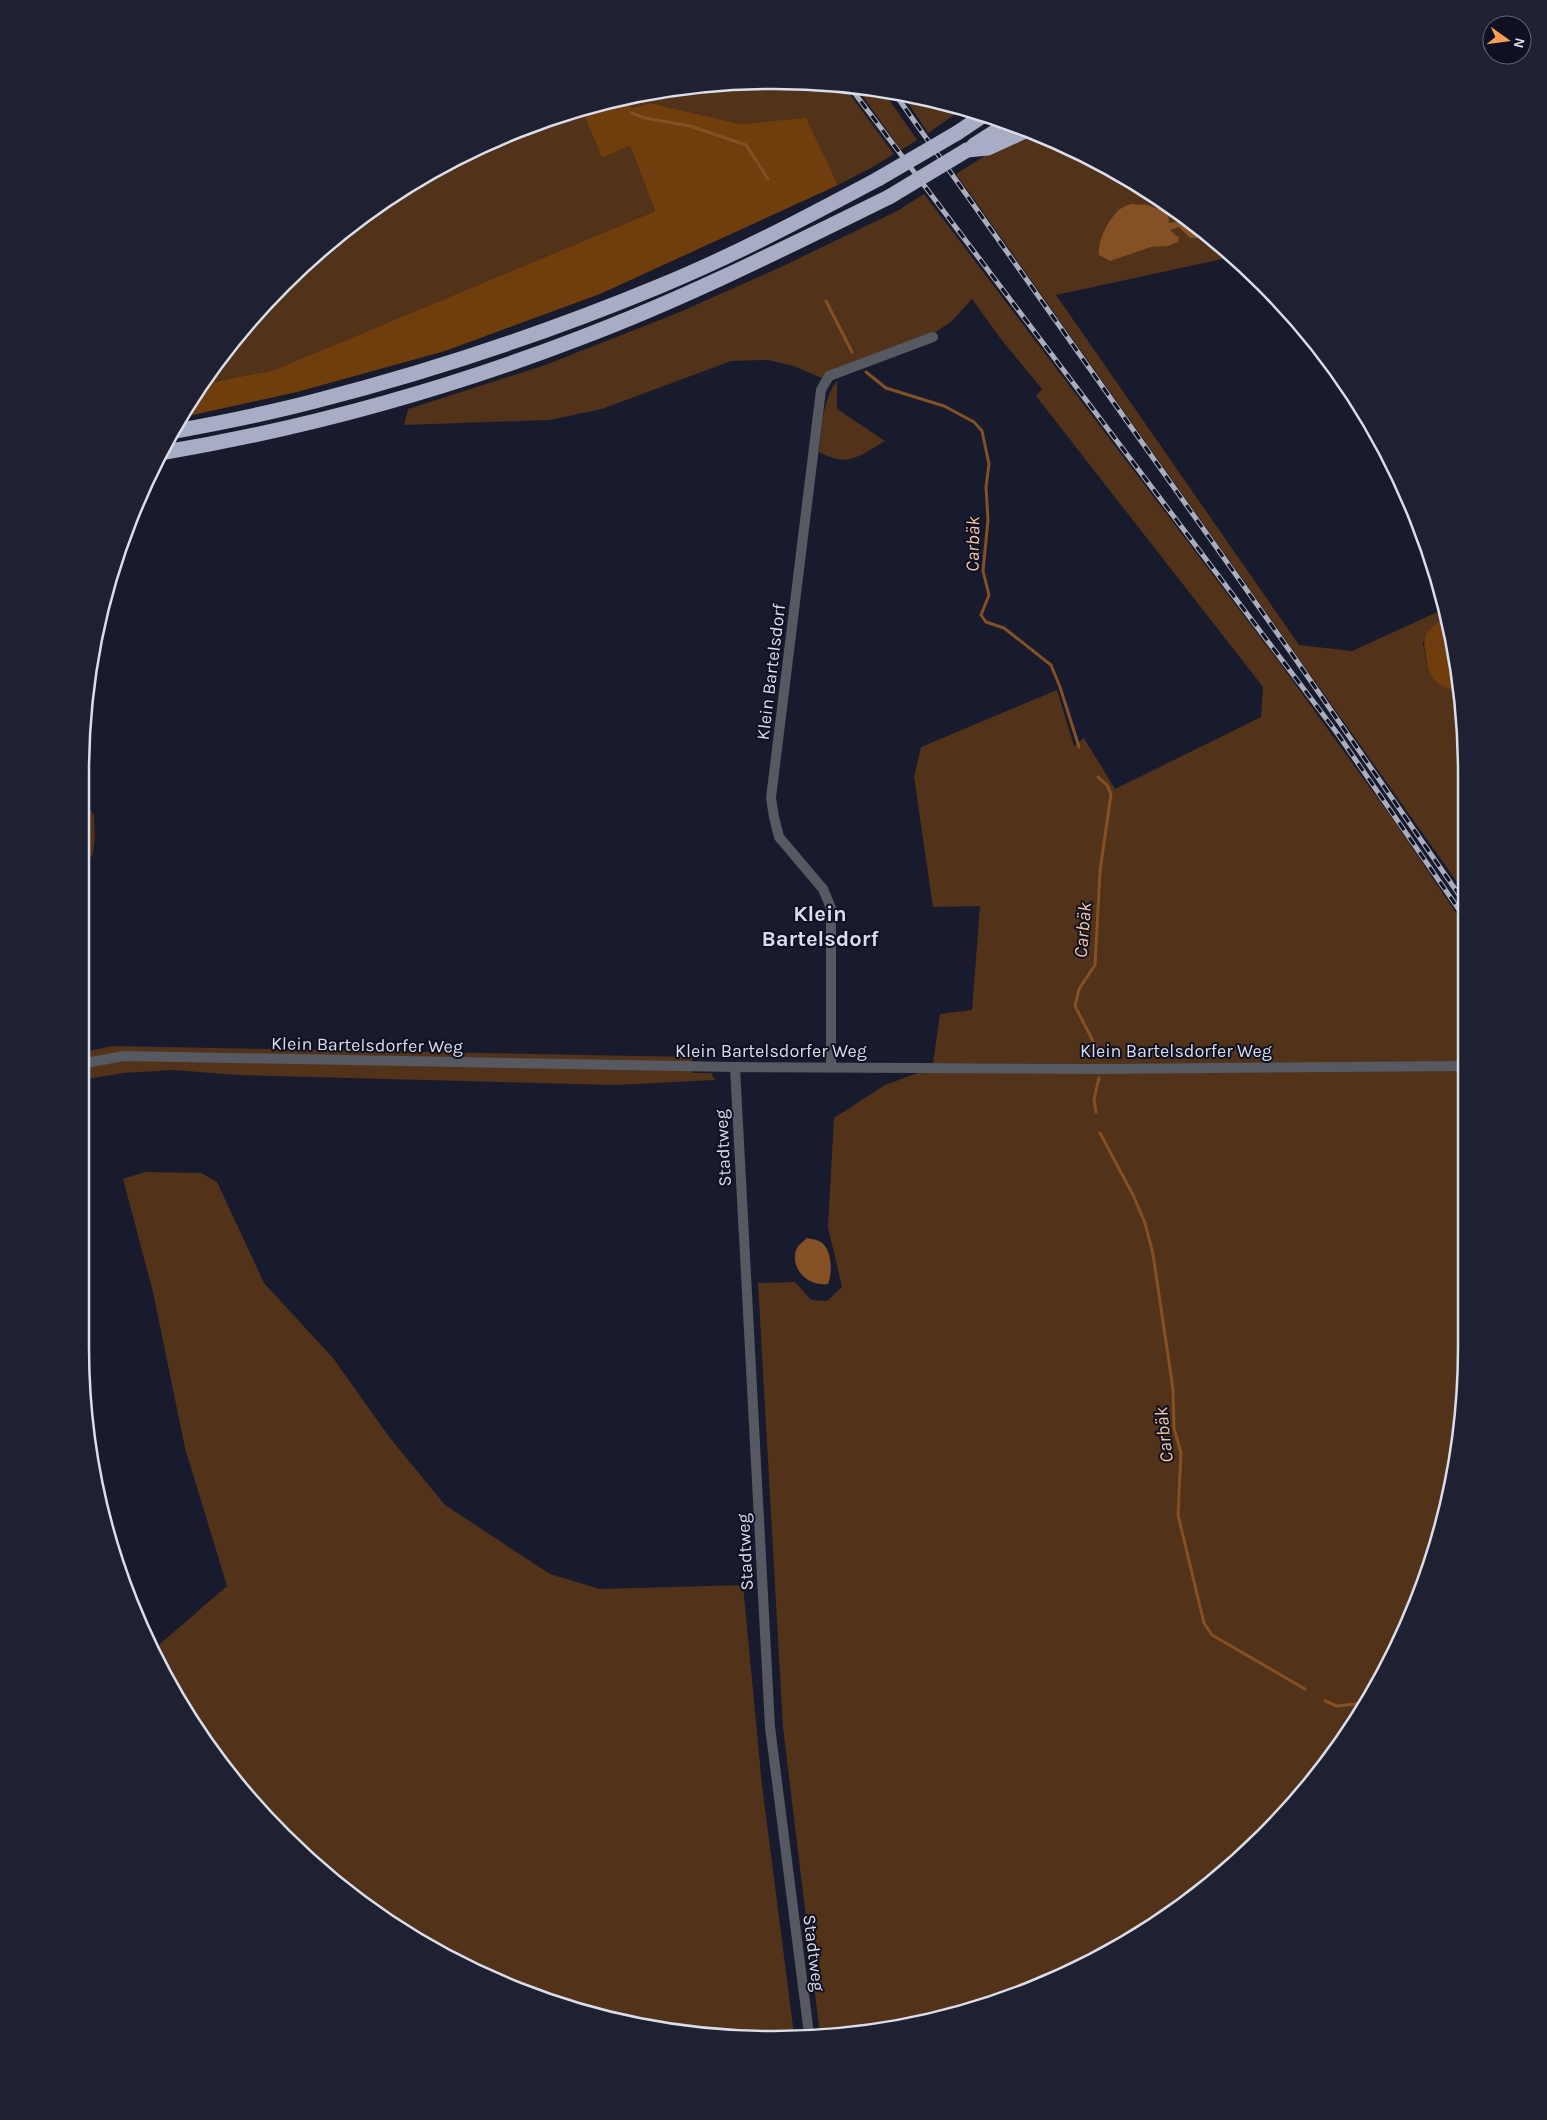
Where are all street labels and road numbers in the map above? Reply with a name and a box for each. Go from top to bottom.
street label: Klein Bartelsdorf [752,602,790,741]
street label: Klein Bartelsdorfer Weg [271,1032,463,1058]
street label: Klein Bartelsdorfer Weg [675,1040,867,1062]
street label: Klein Bartelsdorfer Weg [1080,1040,1272,1062]
street label: Stadtweg [710,1109,736,1187]
street label: Stadtweg [732,1513,758,1591]
street label: Stadtweg [798,1913,830,1993]

